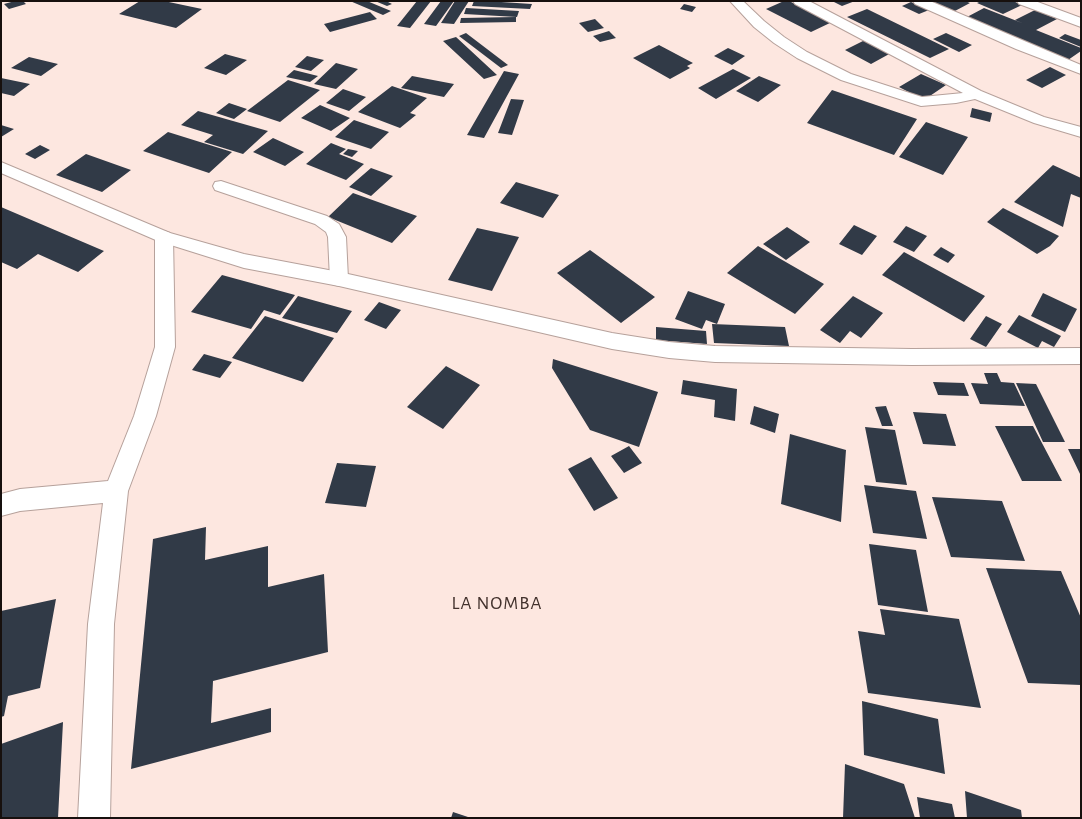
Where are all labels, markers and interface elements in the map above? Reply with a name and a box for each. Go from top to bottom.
district label: LA NOMBA [452,592,542,614]

